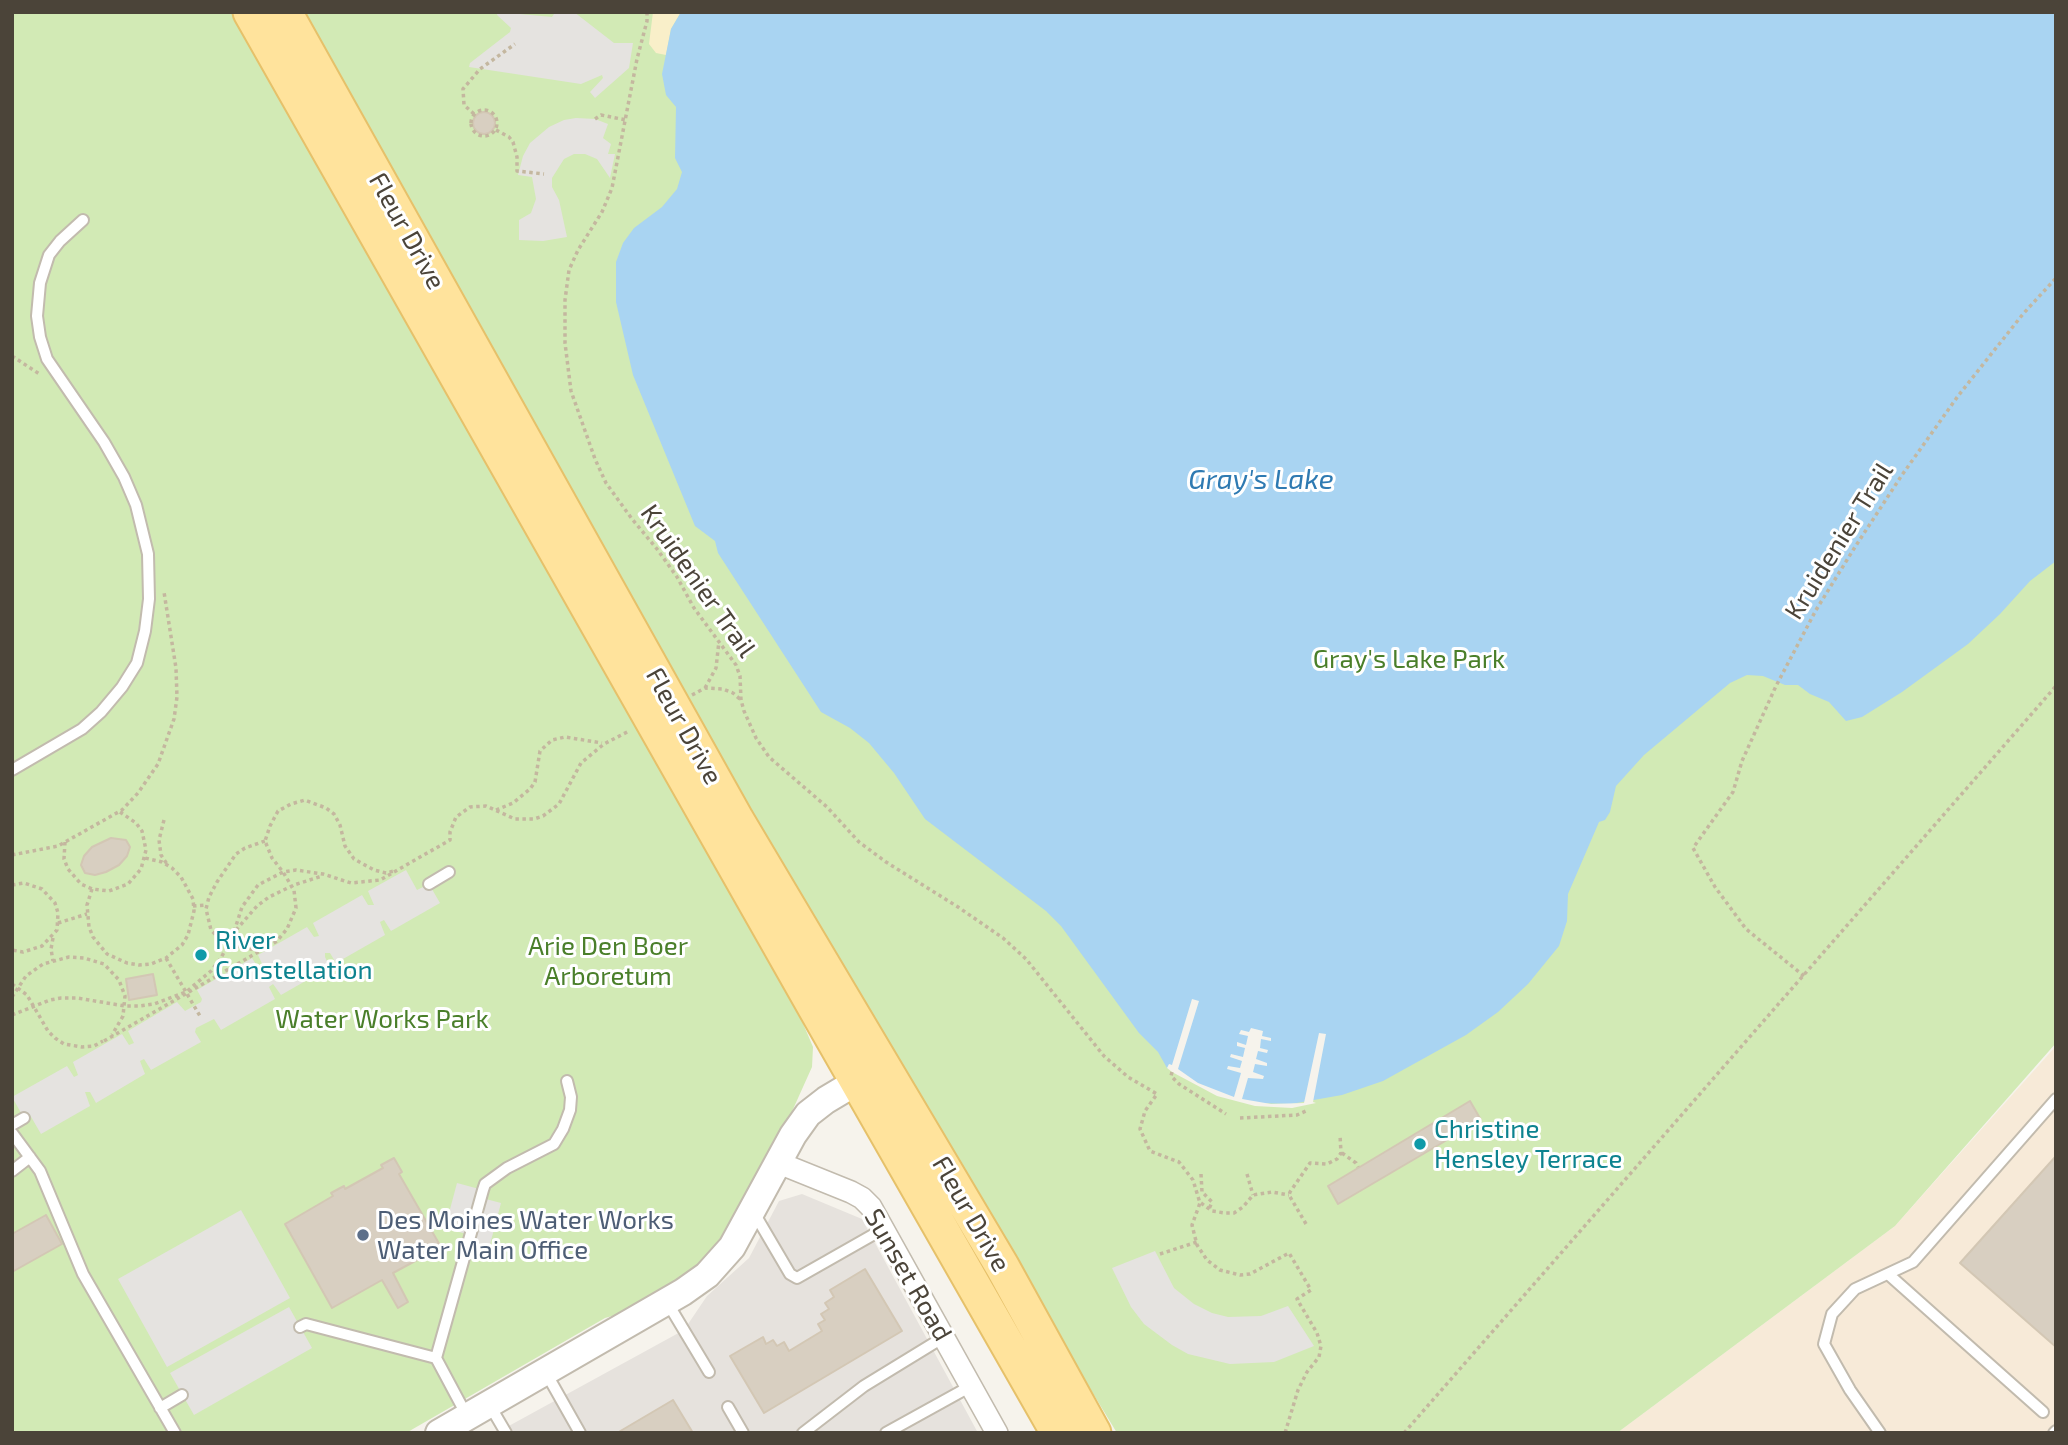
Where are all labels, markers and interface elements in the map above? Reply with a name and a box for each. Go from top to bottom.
street label: Fleur Drive [362,167,452,295]
street label: Kruidenier Trail [1778,457,1900,625]
water label: Gray's Lake [1188,463,1334,497]
street label: Kruidenier Trail [634,499,762,663]
park label: Gray's Lake Park [1313,643,1505,675]
street label: Fleur Drive [639,662,729,790]
place label: River Constellation [215,924,373,986]
park label: Arie Den Boer Arboretum [528,930,688,992]
marker: River Constellation [193,947,209,963]
park label: Water Works Park [275,1003,489,1035]
place label: Christine Hensley Terrace [1434,1113,1623,1174]
marker: Christine Hensley Terrace [1412,1136,1428,1152]
street label: Fleur Drive [925,1151,1017,1277]
street label: Sunset Road [858,1203,958,1347]
place label: Des Moines Water Works Water Main Office [377,1204,674,1266]
marker: Des Moines Water Works Water Main Office [355,1227,371,1243]

